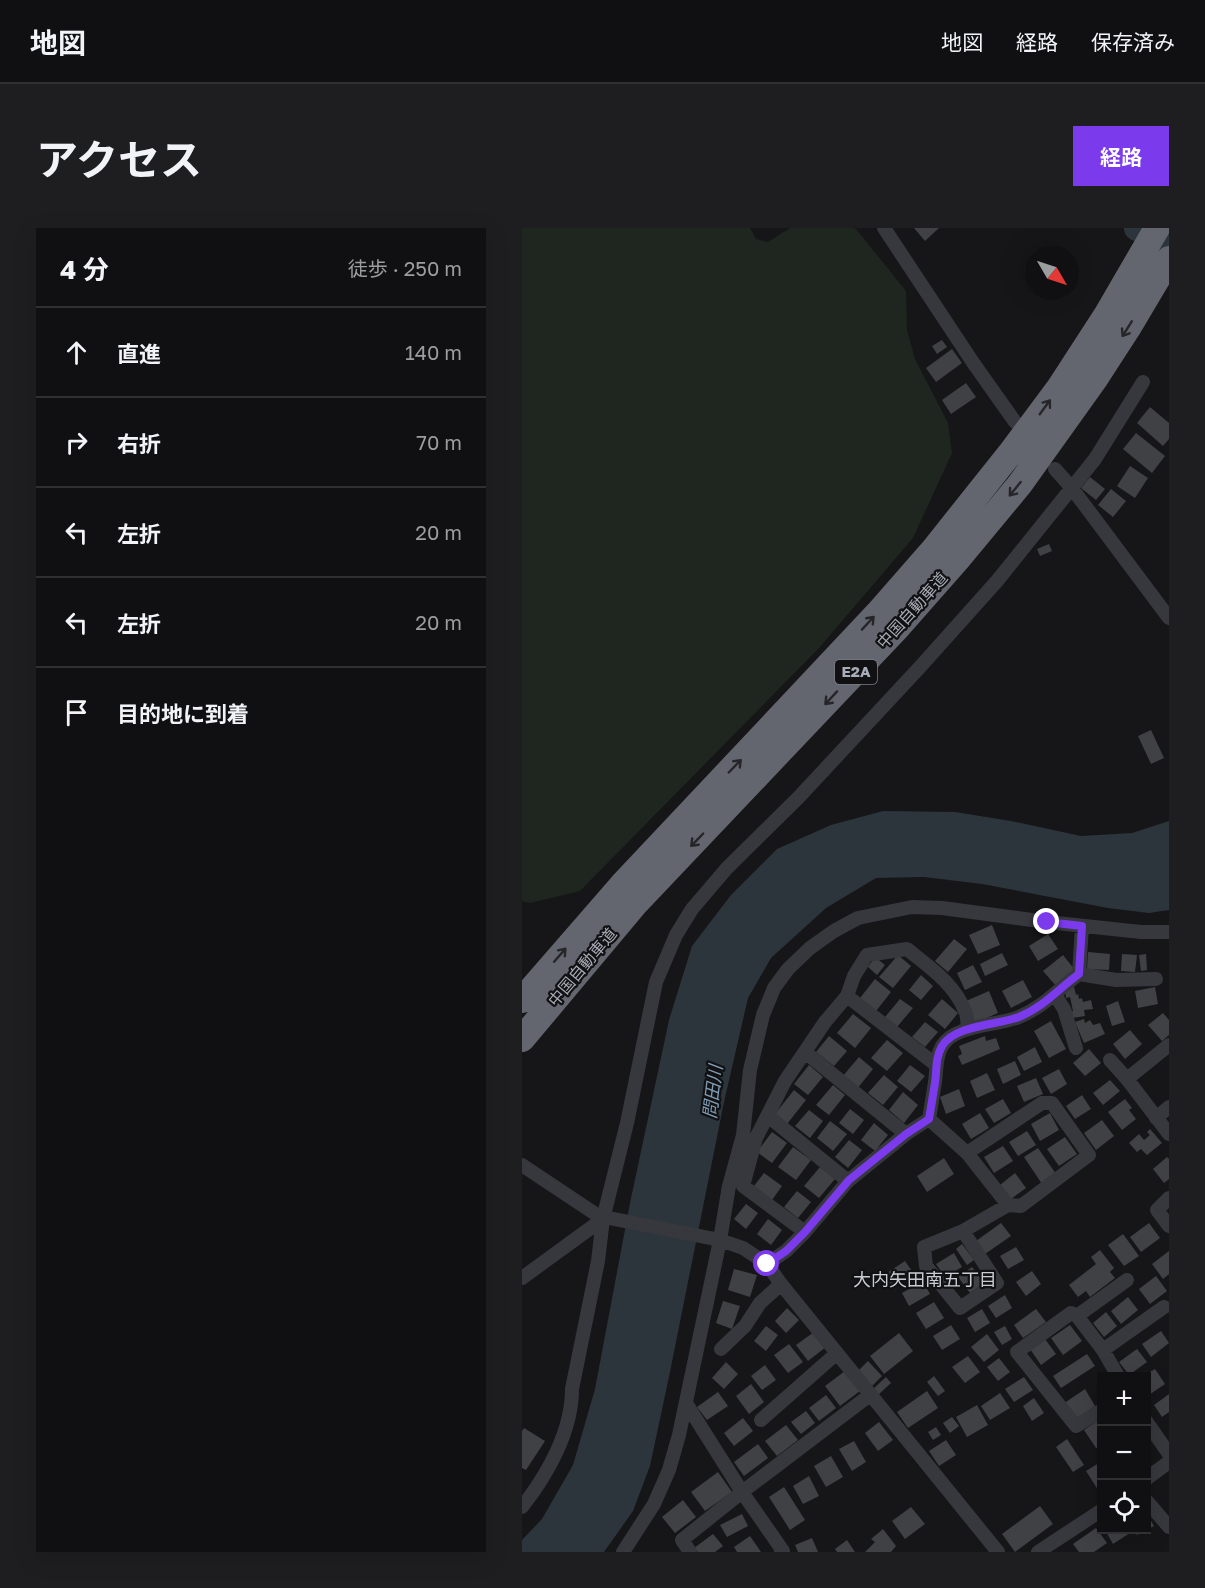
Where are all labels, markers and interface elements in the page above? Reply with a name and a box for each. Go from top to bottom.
text: 地図 [30,26,86,59]
text: 地図 [941,29,983,55]
text: 経路 [1016,29,1058,55]
text: 保存済み [1091,29,1175,55]
button: 経路 [1073,126,1169,186]
text: アクセス [36,134,202,184]
north arrow [1025,246,1079,300]
text: 4 分 [60,254,109,285]
text: 徒歩 · 250 m [348,256,462,280]
one-way arrow [1121,321,1134,338]
icon: ahead [60,336,93,369]
text: 直進 [117,340,161,367]
text: 140 m [405,340,462,364]
one-way arrow [1039,400,1051,416]
icon: right [60,426,93,459]
text: 右折 [117,430,161,457]
text: 70 m [416,430,462,454]
one-way arrow [1009,481,1022,497]
icon: left [60,516,93,549]
text: 左折 [117,520,161,547]
text: 20 m [415,520,462,544]
street label: 中国自動車道 [872,568,952,652]
icon: left [60,606,93,639]
text: 左折 [117,610,161,637]
text: 20 m [415,610,462,634]
one-way arrow [861,616,876,631]
road number: E2A [835,660,877,684]
one-way arrow [824,691,838,706]
icon: arrive [60,696,93,729]
text: 目的地に到着 [117,700,249,727]
one-way arrow [728,758,742,773]
one-way arrow [689,832,704,847]
route end [1033,908,1059,934]
street label: 中国自動車道 [543,924,621,1010]
one-way arrow [553,948,567,963]
water label: 問田川 [698,1062,726,1120]
route start [753,1250,779,1276]
district label: 大内矢田南五丁目 [853,1268,997,1290]
map controls [1097,1372,1151,1534]
button: + [1097,1372,1151,1426]
button: − [1097,1426,1151,1480]
button: locate [1097,1480,1151,1534]

